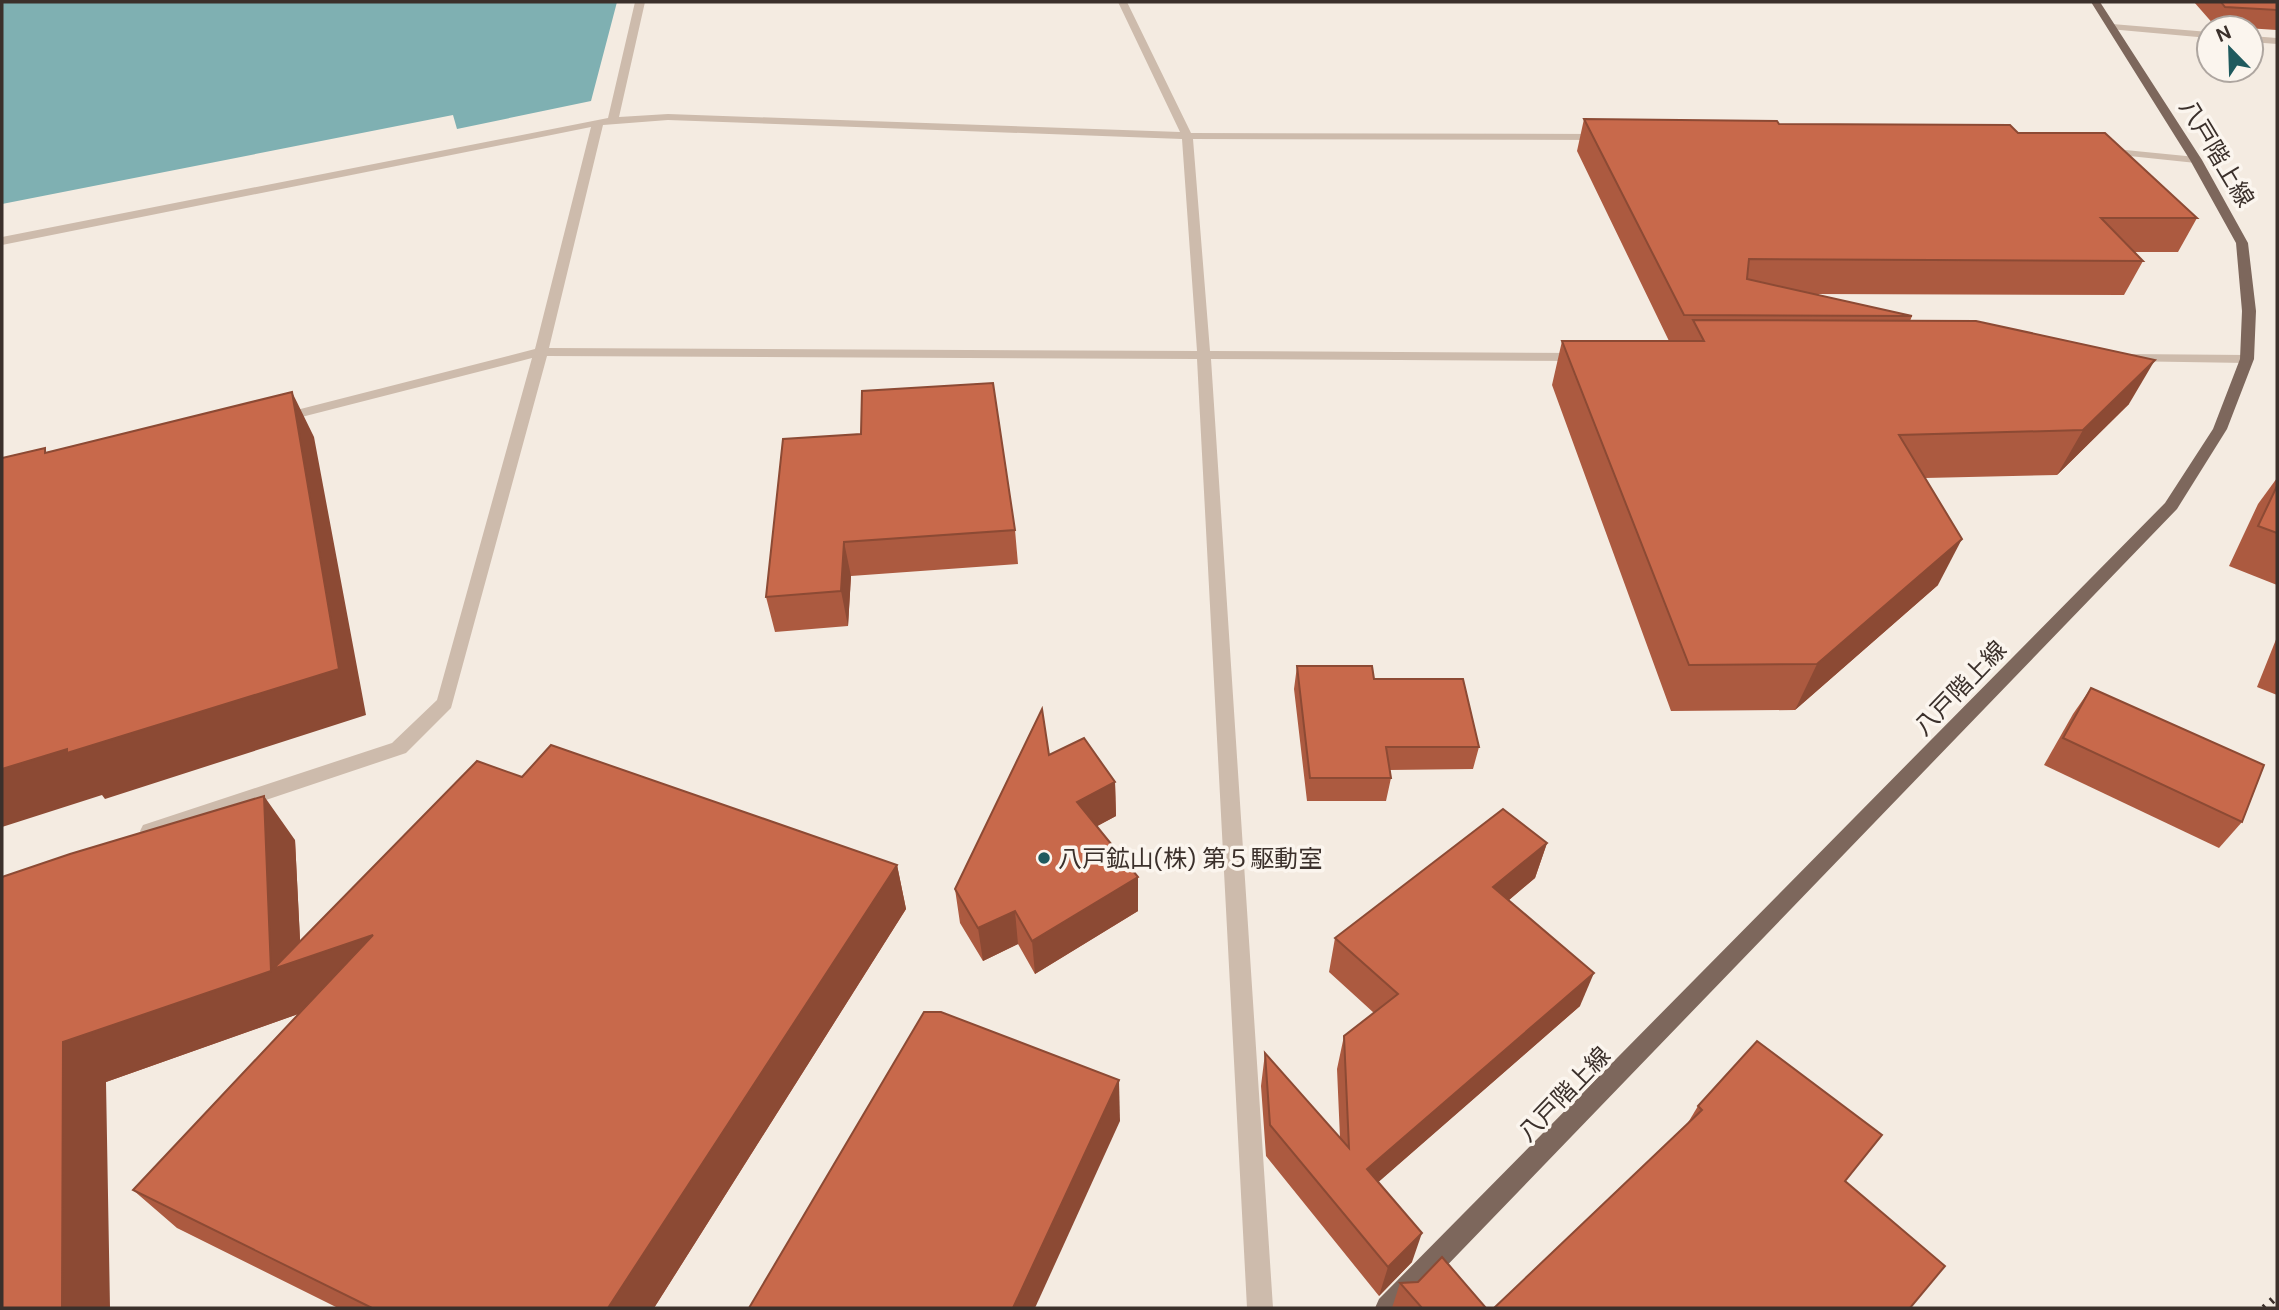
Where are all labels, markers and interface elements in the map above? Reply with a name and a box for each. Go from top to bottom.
north arrow [2195,14,2265,84]
text: N [2212,20,2235,48]
street label: 八戸階上線 [2173,94,2261,212]
street label: 八戸階上線 [1907,634,2013,742]
place label: 八戸鉱山(株) 第５駆動室 [1058,843,1322,874]
marker: 八戸鉱山(株) 第５駆動室 [1036,850,1052,866]
street label: 八戸階上線 [1511,1040,1617,1148]

